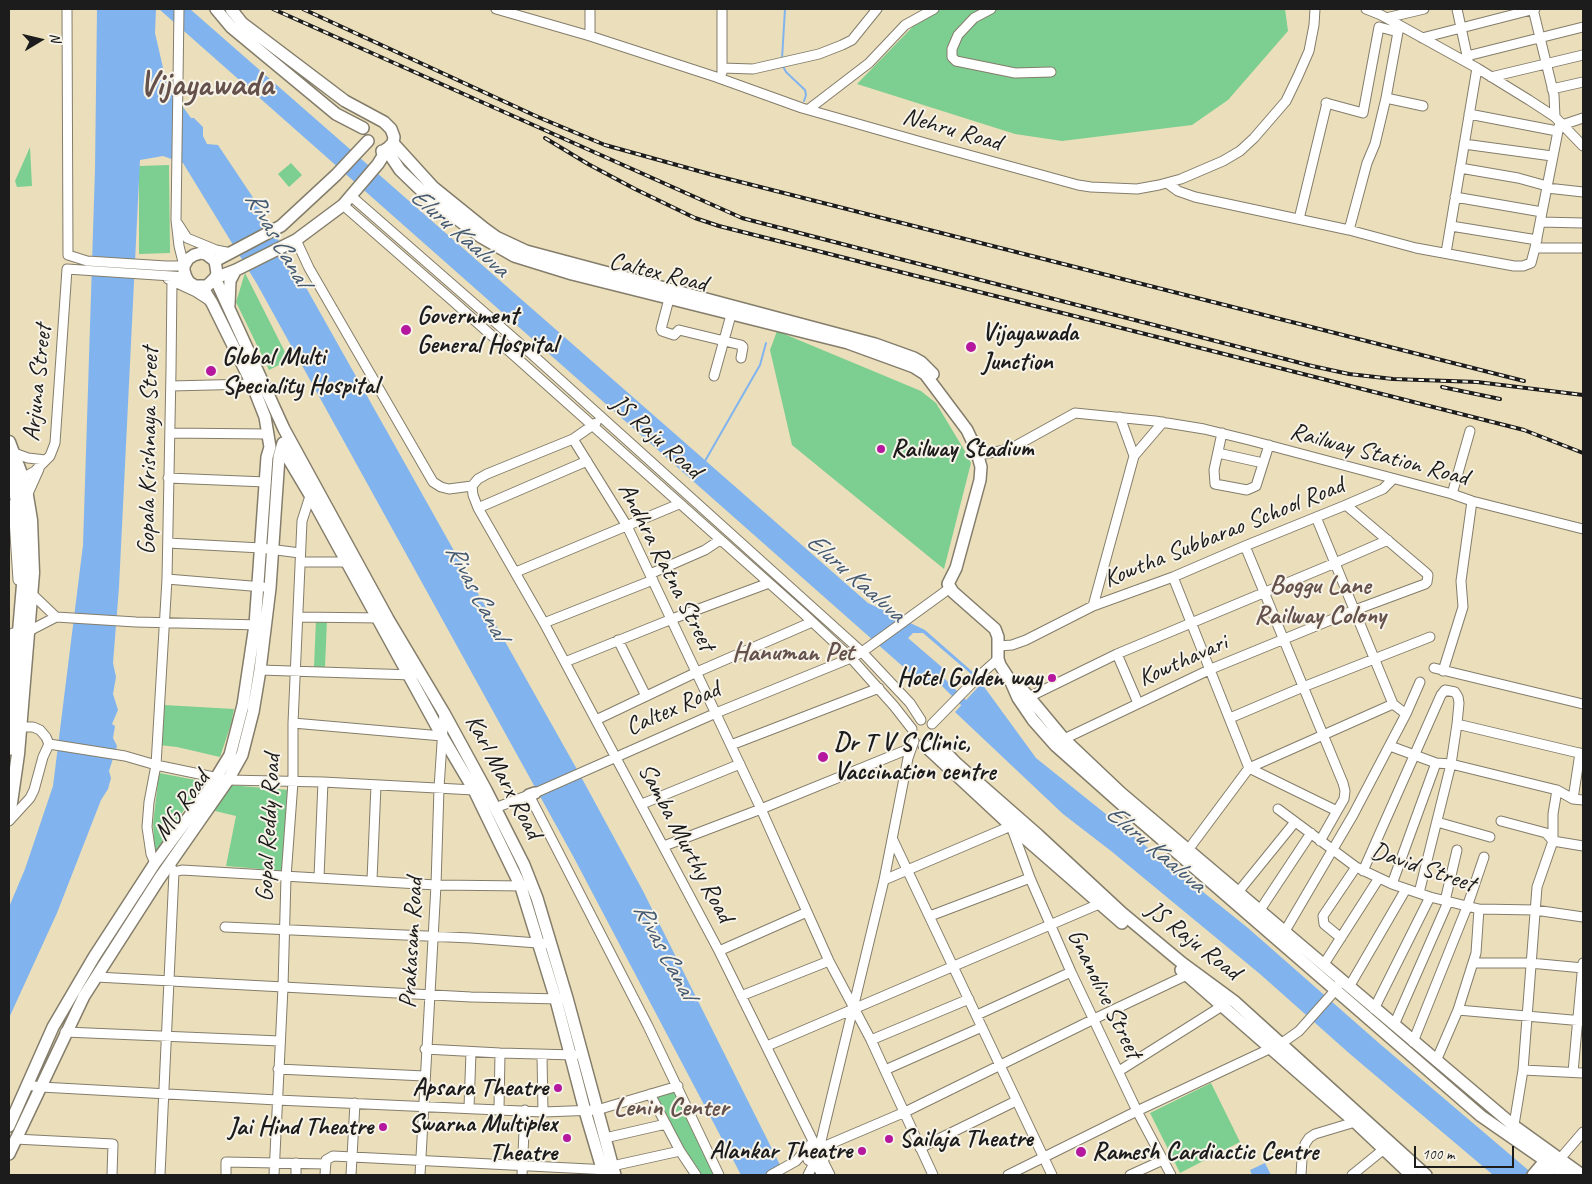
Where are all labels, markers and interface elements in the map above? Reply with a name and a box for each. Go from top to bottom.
north arrow [15,15,65,65]
text: N [46,32,64,43]
district label: Vijayawada [139,65,273,107]
street label: Nehru Road [899,102,1005,158]
water label: Eluru Kaaluva [403,182,515,284]
water label: Rivas Canal [238,186,316,292]
street label: Caltex Road [606,246,710,300]
place label: Government General Hospital [417,301,557,360]
place label: Vijayawada Junction [982,318,1078,377]
street label: Arjuna Street [17,323,59,443]
marker: Government General Hospital [399,323,413,337]
marker: Vijayawada Junction [964,340,978,354]
place label: Global Multi Speciality Hospital [222,342,378,401]
street label: Gopala Krishnaya Street [132,347,166,555]
marker: Global Multi Speciality Hospital [204,364,218,378]
street label: JS Raju Road [604,388,708,486]
street label: Railway Station Road [1286,417,1472,493]
place label: Railway Stadium [891,434,1034,464]
marker: Railway Stadium [875,443,887,455]
street label: Kowtha Subbarao School Road [1099,471,1349,595]
street label: Andhra Ratna Street [611,478,721,656]
water label: Eluru Kaaluva [799,527,911,629]
water label: Rivas Canal [438,539,514,645]
district label: Boggu Lane Railway Colony [1254,570,1386,632]
street label: Kowthavari [1134,628,1232,694]
district label: Hanuman Pet [732,637,854,669]
place label: Hotel Golden way [897,663,1042,693]
marker: Hotel Golden way [1046,672,1058,684]
street label: Caltex Road [621,675,725,743]
street label: Karl Marx Road [458,710,548,844]
place label: Dr T V S Clinic, Vaccination centre [834,728,996,787]
marker: Dr T V S Clinic, Vaccination centre [816,750,830,764]
street label: Gopal Reddy Road [250,753,288,903]
street label: Samba Murthy Road [630,758,740,928]
street label: MG Road [147,765,217,847]
water label: Eluru Kaaluva [1099,798,1211,900]
street label: David Street [1367,836,1479,900]
street label: Prakasam Road [394,877,430,1009]
street label: JS Raju Road [1140,895,1246,987]
water label: Rivas Canal [626,898,702,1004]
street label: Gnanolive Street [1060,924,1148,1064]
place label: Apsara Theatre [413,1073,548,1103]
marker: Apsara Theatre [552,1082,564,1094]
district label: Lenin Center [614,1092,728,1124]
place label: Swarna Multiplex Theatre [409,1109,557,1168]
place label: Jai Hind Theatre [228,1112,373,1142]
marker: Jai Hind Theatre [377,1121,389,1133]
place label: Sailaja Theatre [899,1124,1033,1154]
marker: Swarna Multiplex Theatre [561,1132,573,1144]
marker: Sailaja Theatre [883,1133,895,1145]
place label: Alankar Theatre [710,1136,852,1166]
scale bar [1417,1136,1517,1168]
place label: Ramesh Cardiactic Centre [1092,1137,1318,1167]
marker: Alankar Theatre [856,1145,868,1157]
marker: Ramesh Cardiactic Centre [1074,1145,1088,1159]
text: 100 m [1422,1145,1454,1164]

